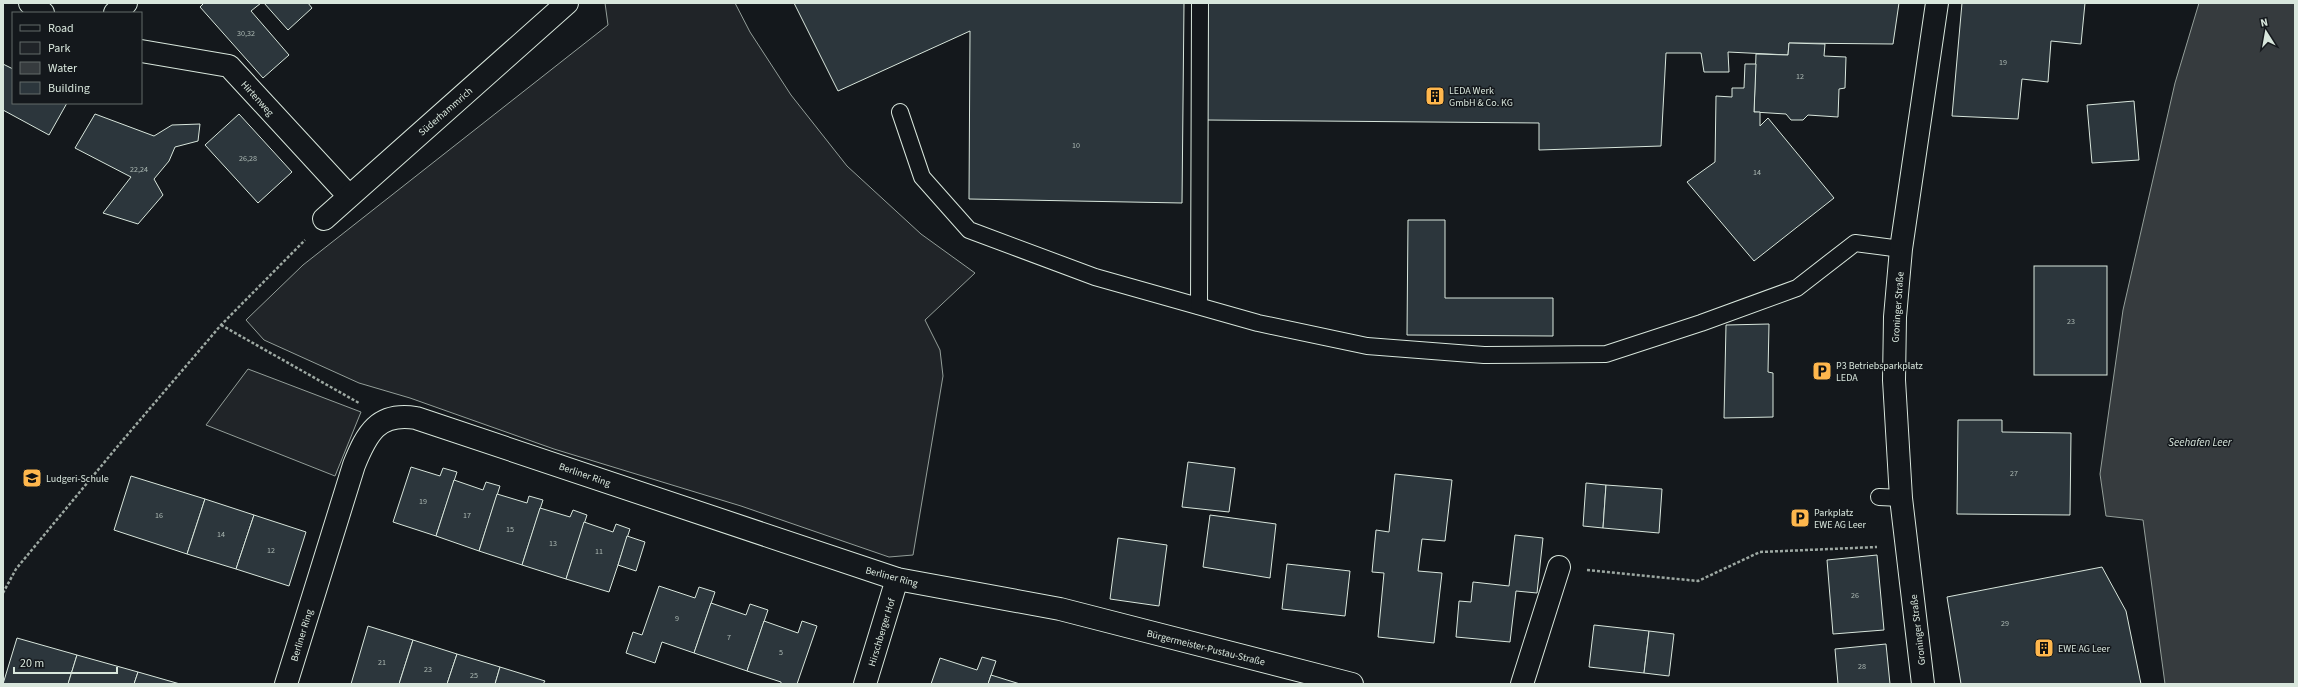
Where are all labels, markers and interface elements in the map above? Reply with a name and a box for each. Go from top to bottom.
legend [12,12,142,104]
north arrow [2246,12,2286,52]
text: N [2259,15,2269,31]
text: Road [48,20,74,37]
house number: 30,32 [237,28,255,39]
text: Park [48,40,70,57]
house number: 19 [1999,57,2007,68]
text: Water [48,60,78,77]
house number: 12 [1796,71,1804,82]
street label: Hirtenweg [238,78,277,119]
text: Building [48,80,90,97]
street label: Süderhammrich [415,84,476,139]
place label: LEDA Werk GmbH & Co. KG [1449,84,1513,110]
building icon: LEDA Werk GmbH & Co. KG [1424,85,1446,107]
house number: 10 [1072,140,1080,151]
house number: 26,28 [239,153,257,164]
house number: 22,24 [130,164,148,175]
house number: 14 [1753,167,1761,178]
street label: Groninger Straße [1889,271,1907,343]
house number: 23 [2067,316,2075,327]
place label: P3 Betriebsparkplatz LEDA [1836,359,1923,385]
parking icon: P3 Betriebsparkplatz LEDA [1811,360,1833,382]
water label: Seehafen Leer [2168,435,2233,450]
street label: Berliner Ring [557,460,612,490]
school or university icon: Ludgeri-Schule [21,467,43,489]
house number: 27 [2010,468,2018,479]
place label: Ludgeri-Schule [46,472,109,486]
house number: 19 [419,496,427,507]
place label: Parkplatz EWE AG Leer [1814,506,1867,532]
parking icon: Parkplatz EWE AG Leer [1789,507,1811,529]
house number: 16 [155,510,163,521]
house number: 17 [463,510,471,521]
house number: 15 [506,524,514,535]
house number: 14 [217,529,225,540]
house number: 13 [549,538,557,549]
house number: 12 [267,545,275,556]
house number: 11 [595,546,603,557]
street label: Berliner Ring [864,563,920,591]
house number: 26 [1851,590,1859,601]
street label: Groninger Straße [1907,594,1929,666]
street label: Hirschberger Hof [865,595,899,668]
street label: Berliner Ring [287,607,317,663]
house number: 9 [675,613,679,624]
house number: 29 [2001,618,2009,629]
street label: Bürgermeister-Pustau-Straße [1145,626,1266,669]
house number: 7 [727,632,731,643]
building icon: EWE AG Leer [2033,637,2055,659]
place label: EWE AG Leer [2058,642,2111,656]
house number: 5 [779,647,783,658]
scale bar [14,649,117,675]
text: 20 m [20,655,44,672]
house number: 21 [378,657,386,668]
house number: 28 [1858,661,1866,672]
house number: 23 [424,664,432,675]
house number: 25 [470,670,478,681]

